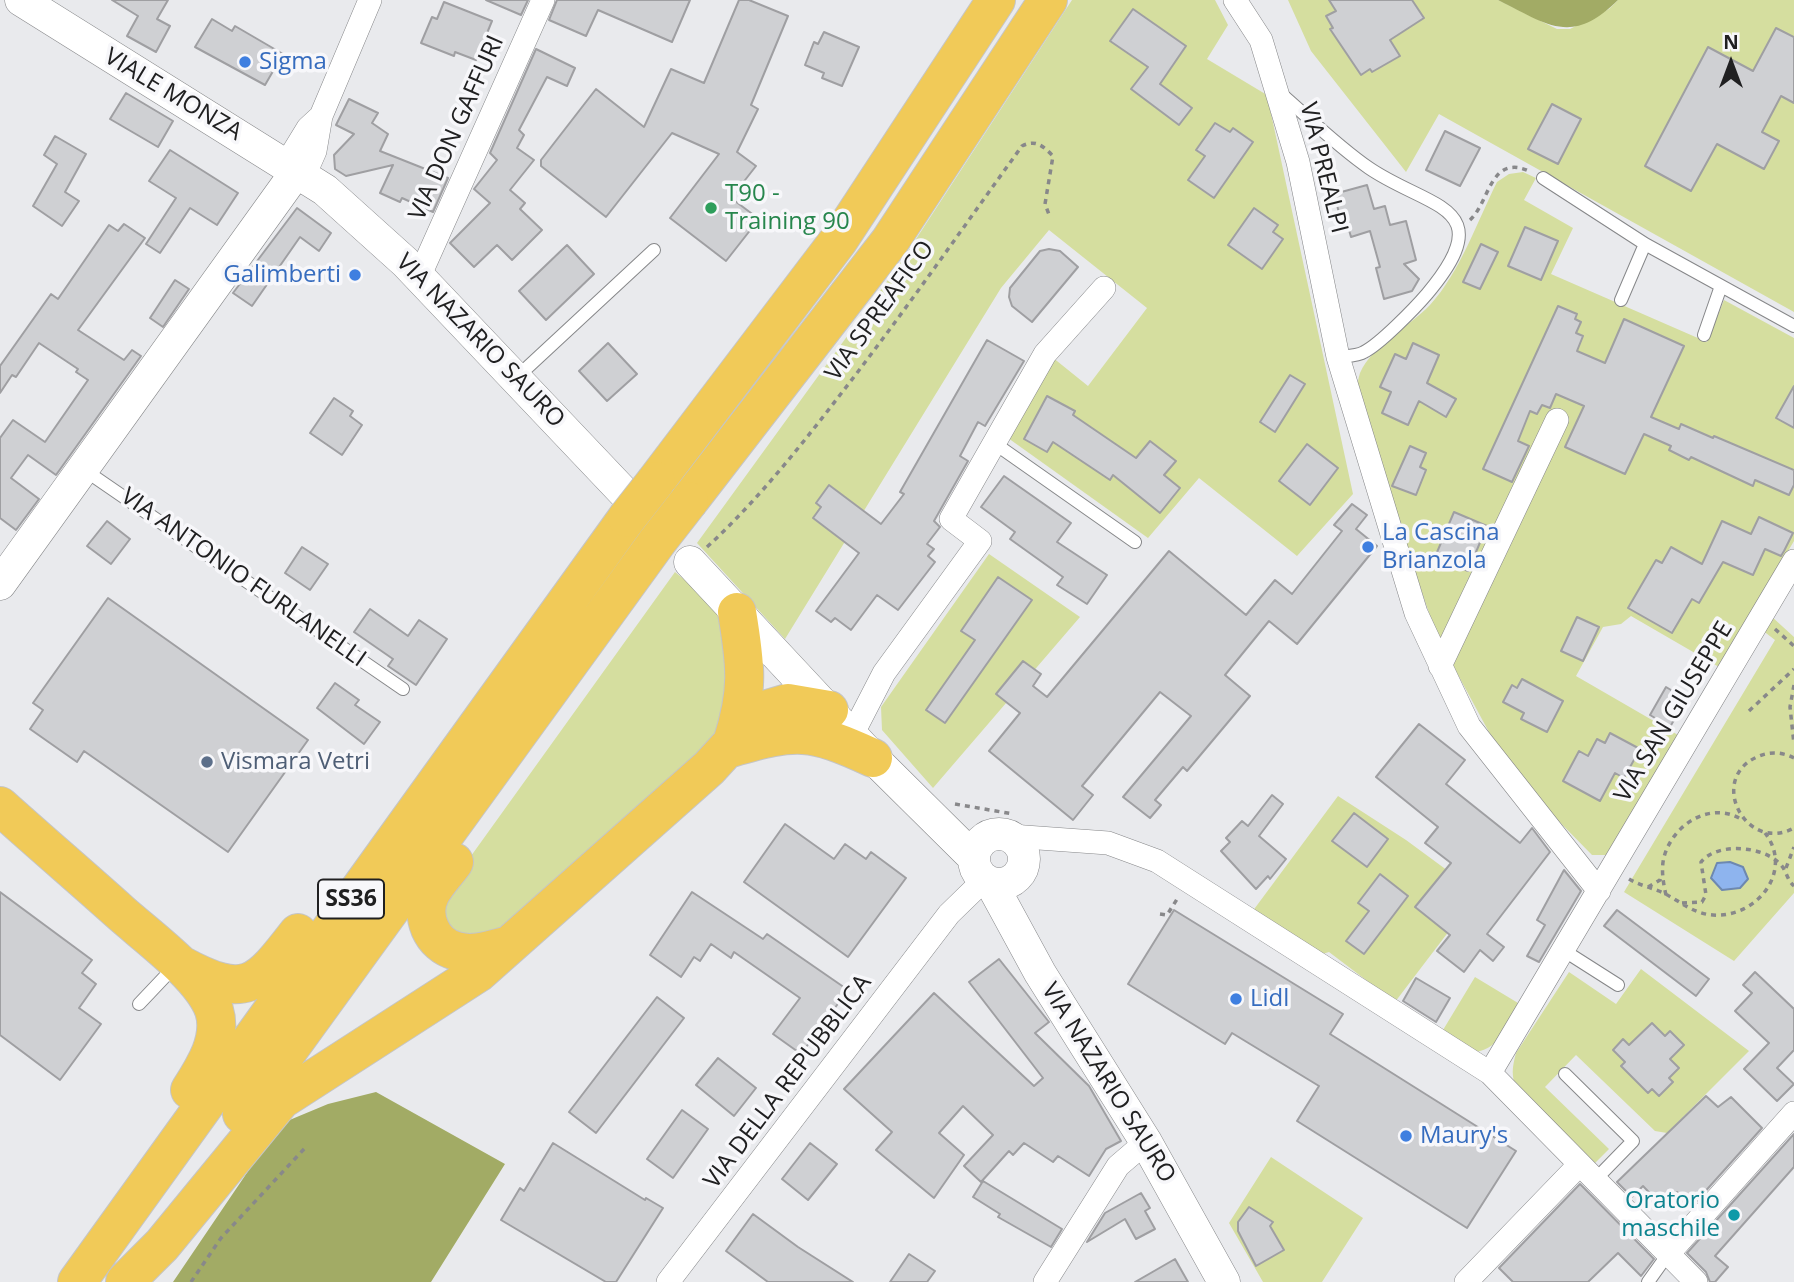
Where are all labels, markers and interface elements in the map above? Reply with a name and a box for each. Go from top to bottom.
north arrow [1696,28,1766,98]
text: N [1723,29,1739,55]
street label: VIA DON GAFFURI [403,31,511,225]
street label: VIALE MONZA [99,43,247,147]
place label: Sigma [259,48,327,76]
marker: Sigma [237,54,253,70]
street label: VIA PREALPI [1293,100,1353,236]
place label: T90 - Training 90 [725,180,850,236]
marker: T90 - Training 90 [703,200,719,216]
street label: VIA SPREAFICO [819,235,941,387]
street label: VIA NAZARIO SAURO [390,248,570,434]
place label: Galimberti [223,261,341,289]
marker: Galimberti [347,267,363,283]
street label: VIA ANTONIO FURLANELLI [115,482,371,674]
place label: La Cascina Brianzola [1382,519,1500,575]
marker: La Cascina Brianzola [1360,539,1376,555]
street label: VIA SAN GIUSEPPE [1609,617,1739,807]
place label: Vismara Vetri [221,748,370,776]
marker: Vismara Vetri [199,754,215,770]
road number: SS36 [318,879,384,918]
street label: VIA DELLA REPUBBLICA [698,969,878,1195]
street label: VIA NAZARIO SAURO [1035,978,1181,1188]
place label: Lidl [1250,985,1289,1013]
marker: Lidl [1228,991,1244,1007]
place label: Maury's [1420,1122,1508,1150]
marker: Maury's [1398,1128,1414,1144]
place label: Oratorio maschile [1621,1187,1720,1243]
marker: Oratorio maschile [1726,1207,1742,1223]

